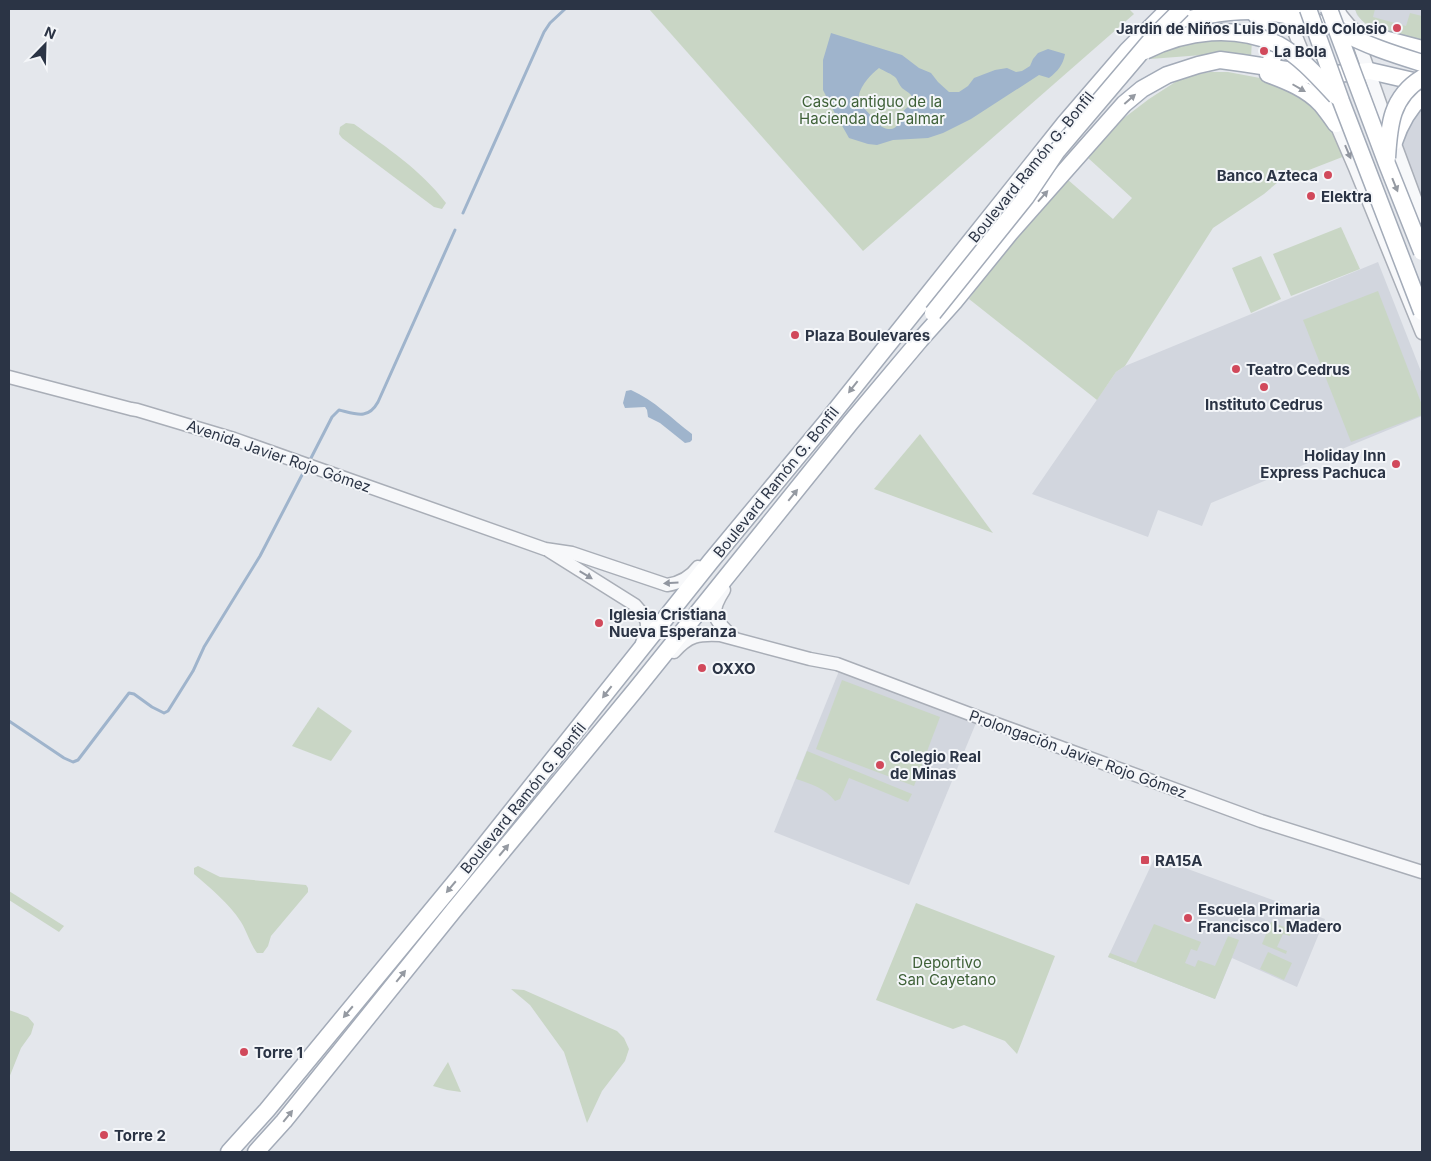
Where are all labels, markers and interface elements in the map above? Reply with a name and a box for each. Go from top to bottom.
place label: Jardin de Niños Luis Donaldo Colosio [1116,19,1387,38]
north arrow [20,20,70,70]
marker: Jardin de Niños Luis Donaldo Colosio [1391,22,1403,34]
text: N [42,23,59,42]
place label: La Bola [1274,42,1327,61]
marker: La Bola [1258,45,1270,57]
one-way arrow [1291,84,1306,92]
street label: Boulevard Ramón G. Bonfil [964,88,1098,246]
park label: Casco antiguo de la Hacienda del Palmar [799,92,945,128]
one-way arrow [1123,94,1136,105]
one-way arrow [1344,145,1352,159]
place label: Banco Azteca [1217,166,1318,185]
marker: Banco Azteca [1322,169,1334,181]
one-way arrow [1392,178,1400,193]
place label: Elektra [1321,187,1372,206]
one-way arrow [1037,190,1049,202]
marker: Elektra [1305,190,1317,202]
place label: Plaza Boulevares [805,326,930,345]
marker: Plaza Boulevares [789,329,801,341]
place label: Teatro Cedrus [1246,360,1350,379]
marker: Teatro Cedrus [1230,363,1242,375]
one-way arrow [847,380,858,393]
marker: Instituto Cedrus [1258,381,1270,393]
place label: Instituto Cedrus [1205,395,1323,414]
street label: Boulevard Ramón G. Bonfil [709,403,843,561]
street label: Avenida Javier Rojo Gómez [184,416,374,496]
place label: Holiday Inn Express Pachuca [1260,446,1386,482]
marker: Holiday Inn Express Pachuca [1390,458,1402,470]
one-way arrow [787,488,798,501]
one-way arrow [579,570,592,579]
one-way arrow [662,580,678,588]
place label: Iglesia Cristiana Nueva Esperanza [609,605,737,641]
marker: Iglesia Cristiana Nueva Esperanza [593,617,605,629]
place label: OXXO [712,659,756,678]
marker: OXXO [696,662,708,674]
one-way arrow [601,685,612,698]
street label: Prolongación Javier Rojo Gómez [967,706,1189,802]
street label: Boulevard Ramón G. Bonfil [456,719,590,877]
place label: Colegio Real de Minas [890,747,981,783]
marker: Colegio Real de Minas [874,759,886,771]
one-way arrow [498,844,509,857]
place label: RA15A [1155,851,1203,870]
marker: RA15A [1139,854,1151,866]
one-way arrow [446,880,457,893]
place label: Escuela Primaria Francisco I. Madero [1198,900,1342,936]
marker: Escuela Primaria Francisco I. Madero [1182,912,1194,924]
park label: Deportivo San Cayetano [898,953,996,989]
one-way arrow [396,970,407,983]
one-way arrow [342,1006,353,1019]
place label: Torre 1 [254,1043,303,1062]
marker: Torre 1 [238,1046,250,1058]
one-way arrow [282,1110,293,1122]
place label: Torre 2 [114,1126,166,1145]
marker: Torre 2 [98,1129,110,1141]

